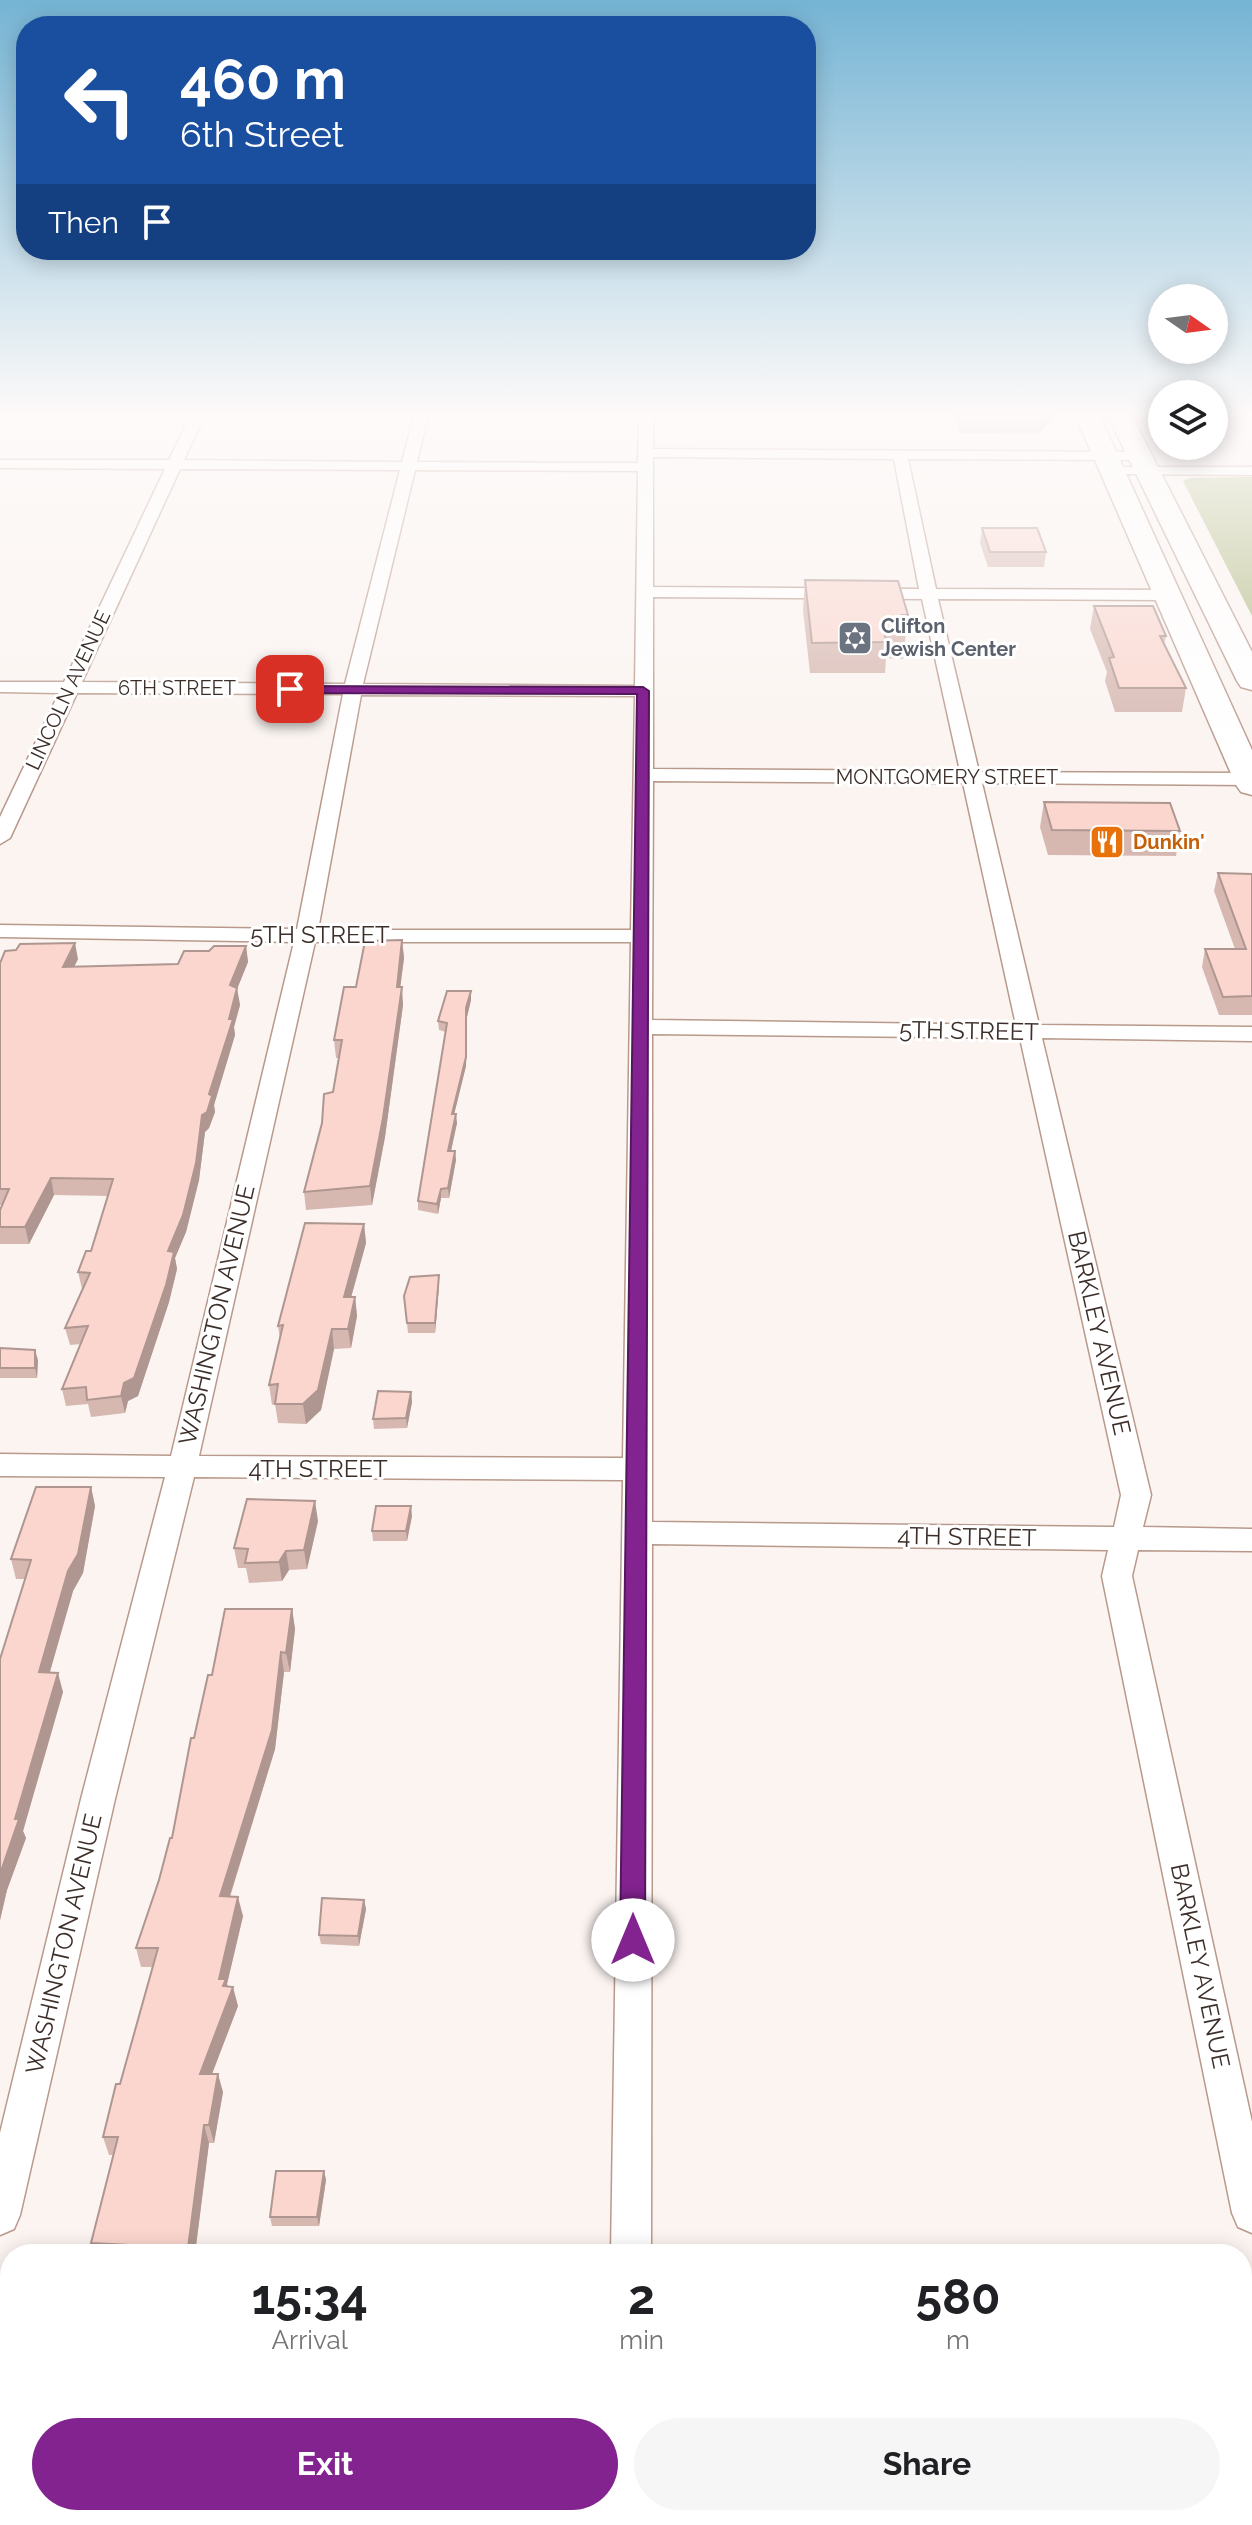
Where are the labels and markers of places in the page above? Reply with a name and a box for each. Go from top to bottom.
place label: Clifton Jewish Center [881,614,1016,661]
synagogue icon: Clifton Jewish Center [836,619,874,657]
pin [256,655,324,723]
restaurant icon: Dunkin' [1088,823,1126,861]
place label: Dunkin' [1133,830,1205,854]

